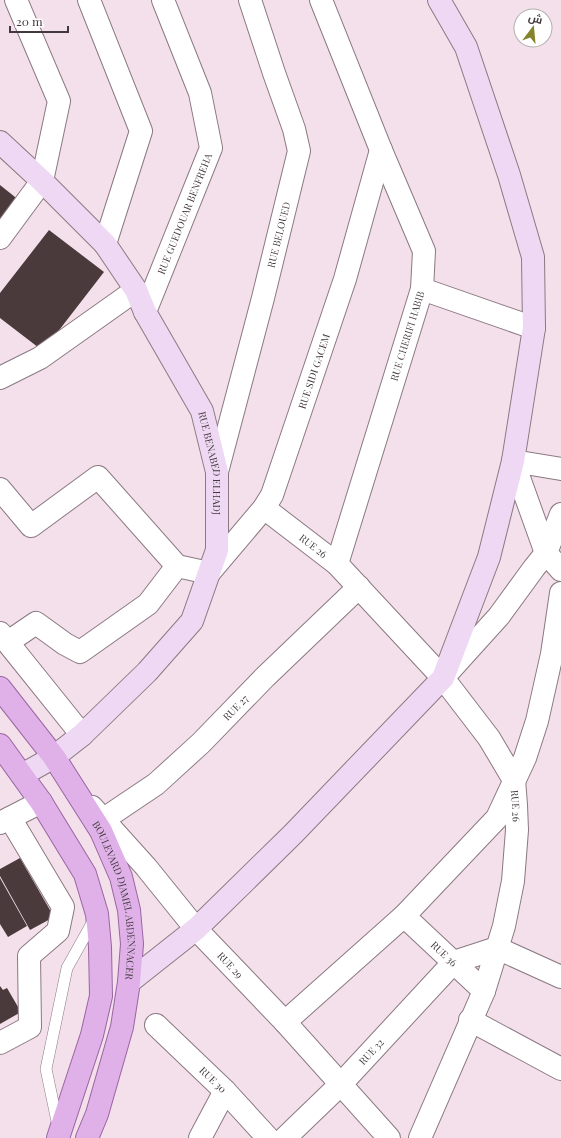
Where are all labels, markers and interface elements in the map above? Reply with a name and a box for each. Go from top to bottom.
scale bar [10,8,68,34]
north arrow [513,8,553,48]
text: ش [527,9,545,27]
text: 20 m [16,13,43,29]
street label: RUE GUEDOUAR BENFREHA [154,150,215,276]
street label: RUE BELOUED [264,200,293,269]
street label: RUE CHERIFI HABIB [387,289,427,383]
street label: RUE SIDI GACEM [295,332,333,411]
street label: RUE BENABED ELHADJ [195,410,224,515]
street label: RUE 26 [296,531,330,561]
street label: RUE 27 [220,692,251,723]
street label: RUE 26 [508,789,524,822]
street label: BOULEVARD DJAMEL ABDENNACER [89,818,139,981]
street label: RUE 36 [428,938,460,970]
street label: RUE 29 [214,949,246,981]
street label: RUE 32 [355,1035,387,1068]
street label: RUE 30 [197,1063,230,1096]

